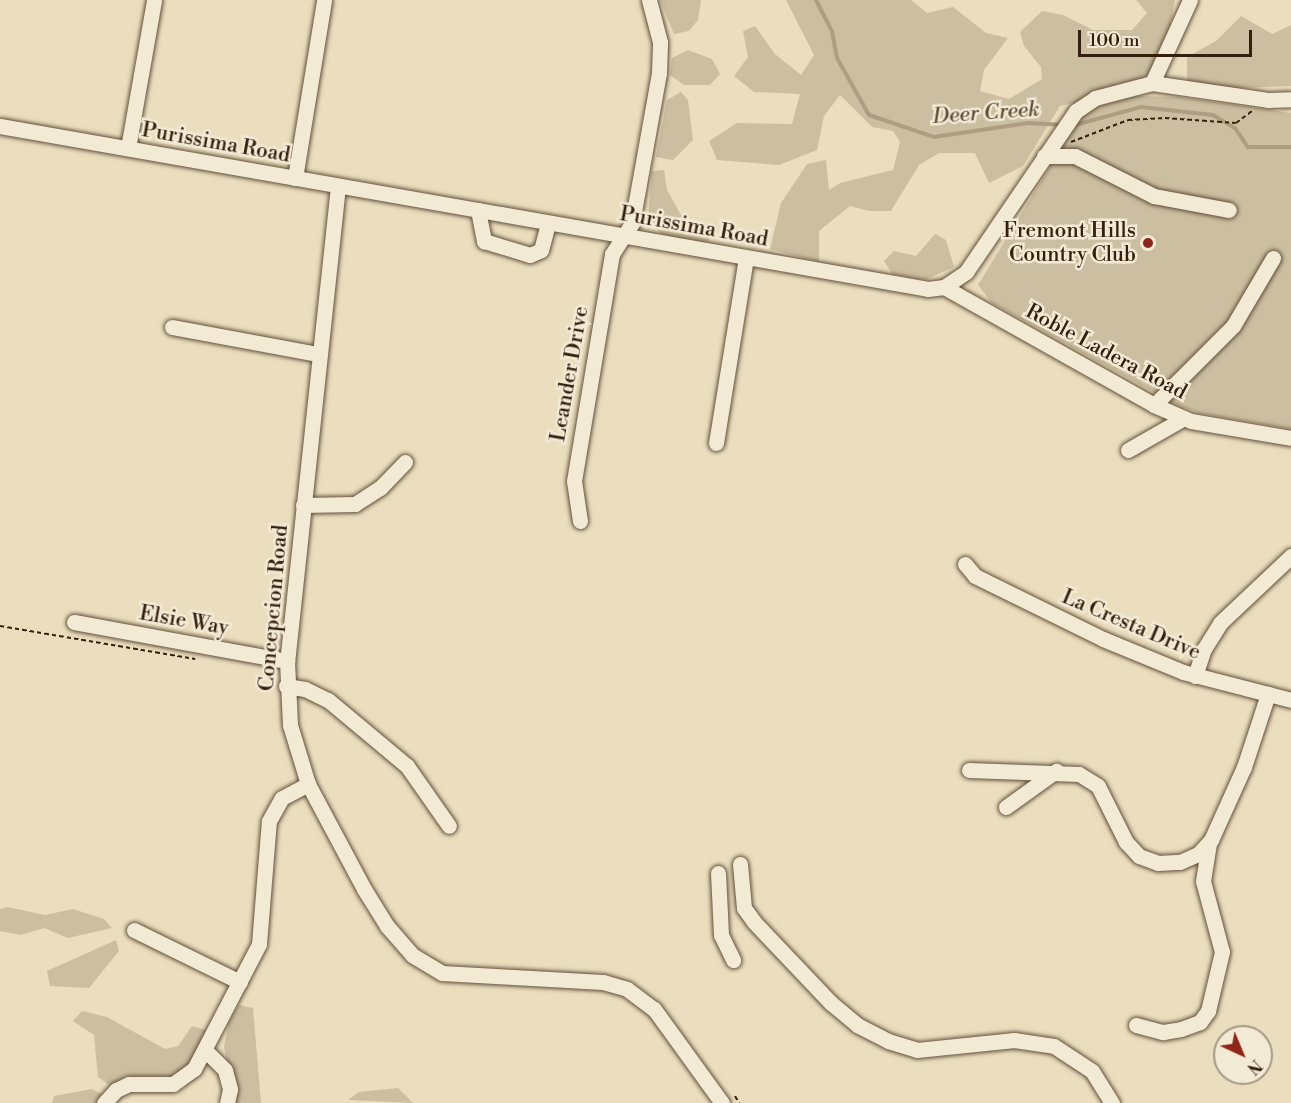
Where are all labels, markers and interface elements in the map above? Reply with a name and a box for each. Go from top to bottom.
scale bar [1081,18,1255,56]
text: 100 m [1089,29,1140,52]
water label: Deer Creek [932,96,1040,130]
street label: Purissima Road [140,118,292,168]
street label: Purissima Road [618,202,770,252]
place label: Fremont Hills Country Club [1003,218,1136,268]
marker: Fremont Hills Country Club [1141,236,1155,250]
street label: Roble Ladera Road [1021,299,1191,405]
street label: Leander Drive [546,304,594,444]
street label: Concepcion Road [254,524,294,692]
street label: La Cresta Drive [1058,584,1204,666]
street label: Elsie Way [137,601,231,641]
north arrow [1213,1025,1273,1085]
text: N [1243,1055,1266,1078]

